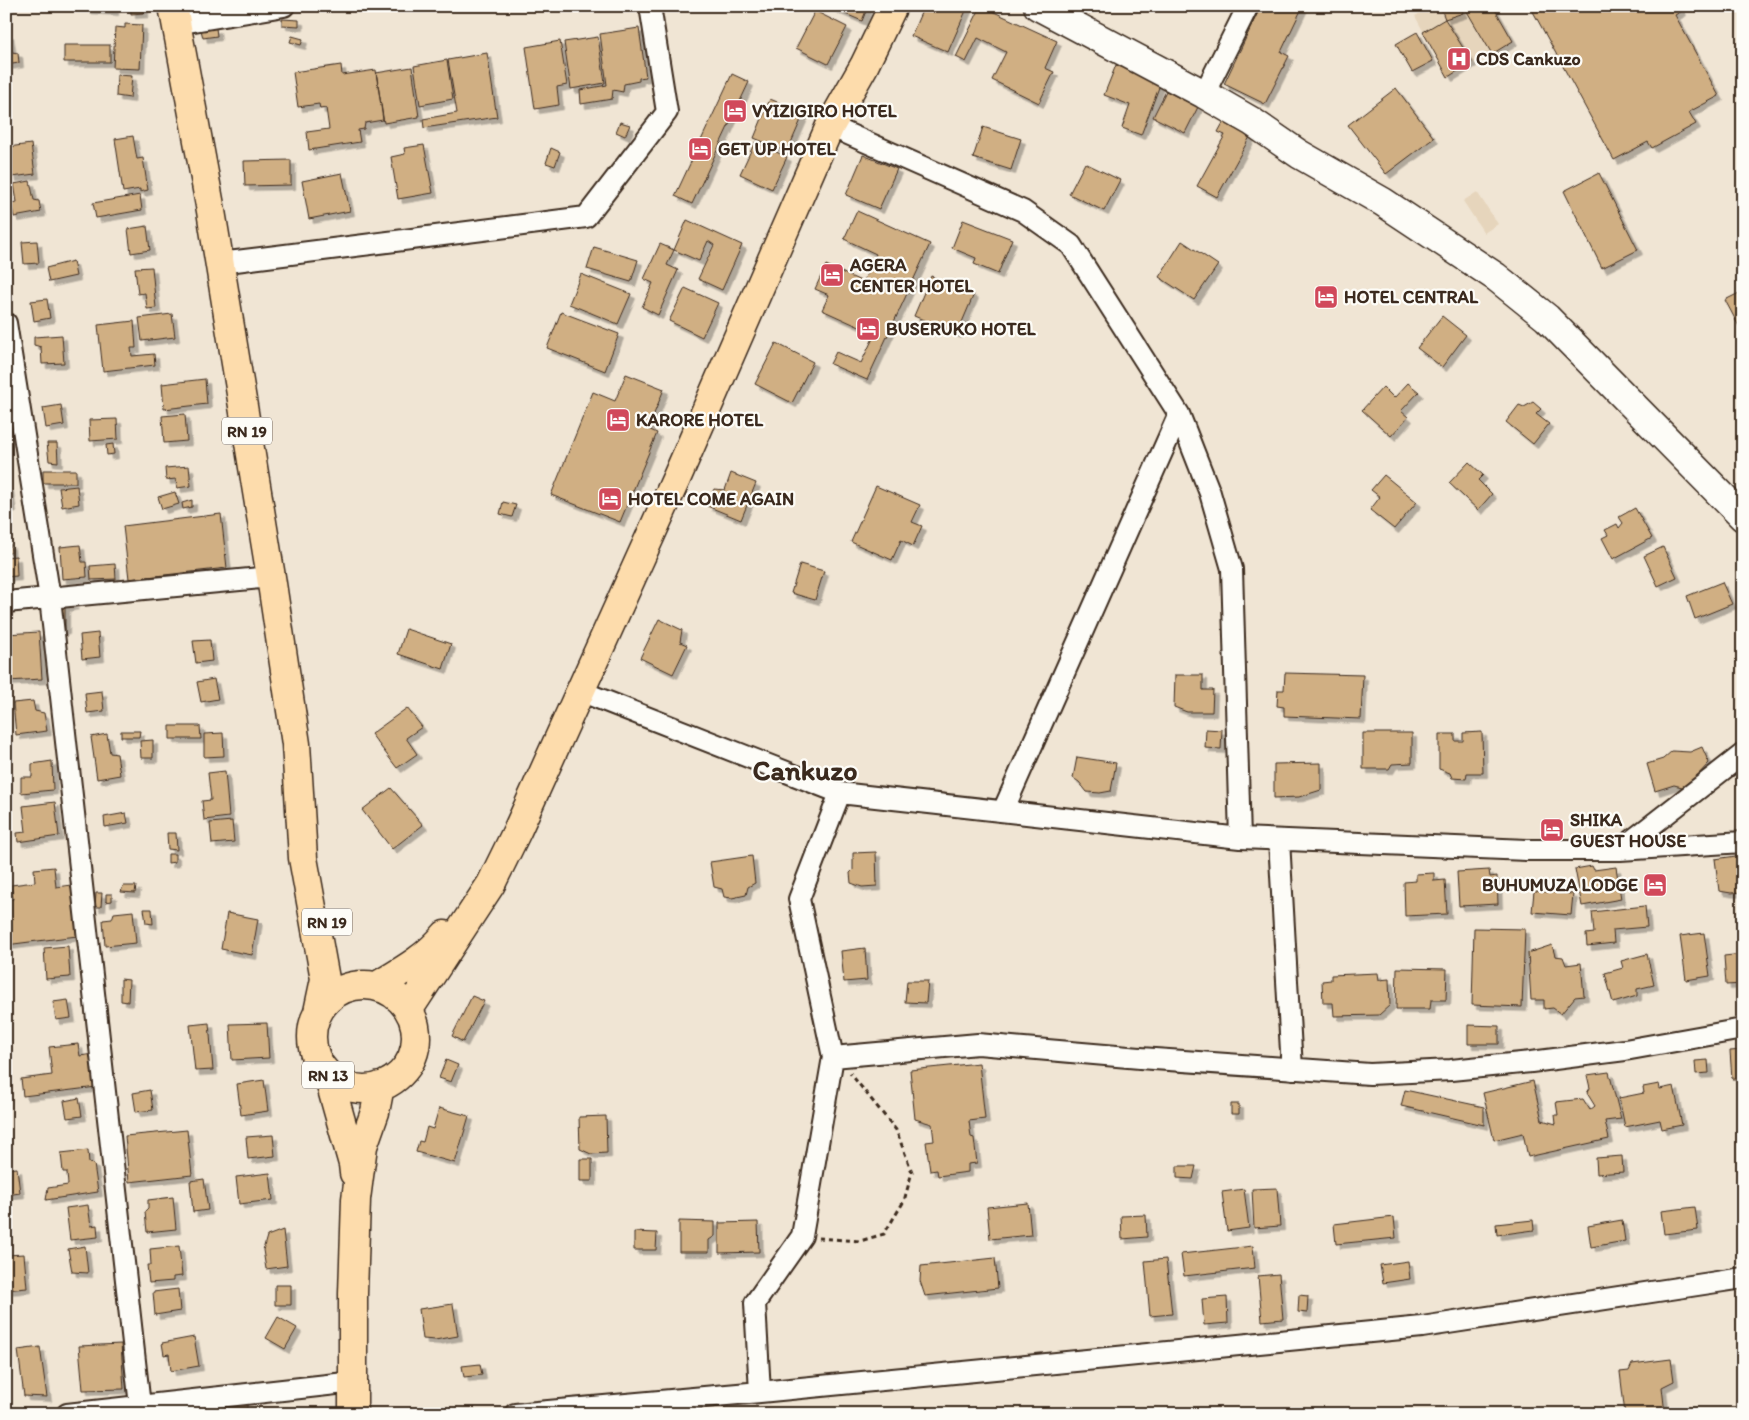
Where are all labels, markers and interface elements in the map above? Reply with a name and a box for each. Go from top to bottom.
hospital icon: CDS Cankuzo [1446,46,1472,72]
place label: CDS Cankuzo [1476,48,1581,70]
hotel icon: VYIZIGIRO HOTEL [722,98,748,124]
place label: VYIZIGIRO HOTEL [752,100,897,122]
hotel icon: GET UP HOTEL [687,136,713,162]
place label: GET UP HOTEL [718,138,837,160]
place label: AGERA CENTER HOTEL [849,254,974,297]
hotel icon: AGERA CENTER HOTEL [819,262,845,288]
hotel icon: HOTEL CENTRAL [1313,284,1339,310]
place label: HOTEL CENTRAL [1344,286,1479,308]
hotel icon: BUSERUKO HOTEL [855,316,881,342]
place label: BUSERUKO HOTEL [886,318,1037,340]
hotel icon: KARORE HOTEL [605,407,631,433]
place label: KARORE HOTEL [636,409,764,431]
road number: RN 19 [222,418,272,444]
hotel icon: HOTEL COME AGAIN [597,486,623,512]
place label: HOTEL COME AGAIN [628,488,794,510]
district label: Cankuzo [752,753,858,787]
place label: SHIKA GUEST HOUSE [1570,809,1686,852]
hotel icon: SHIKA GUEST HOUSE [1539,817,1565,843]
hotel icon: BUHUMUZA LODGE [1642,872,1668,898]
place label: BUHUMUZA LODGE [1482,874,1638,896]
road number: RN 19 [302,909,352,936]
road number: RN 13 [302,1062,354,1088]

